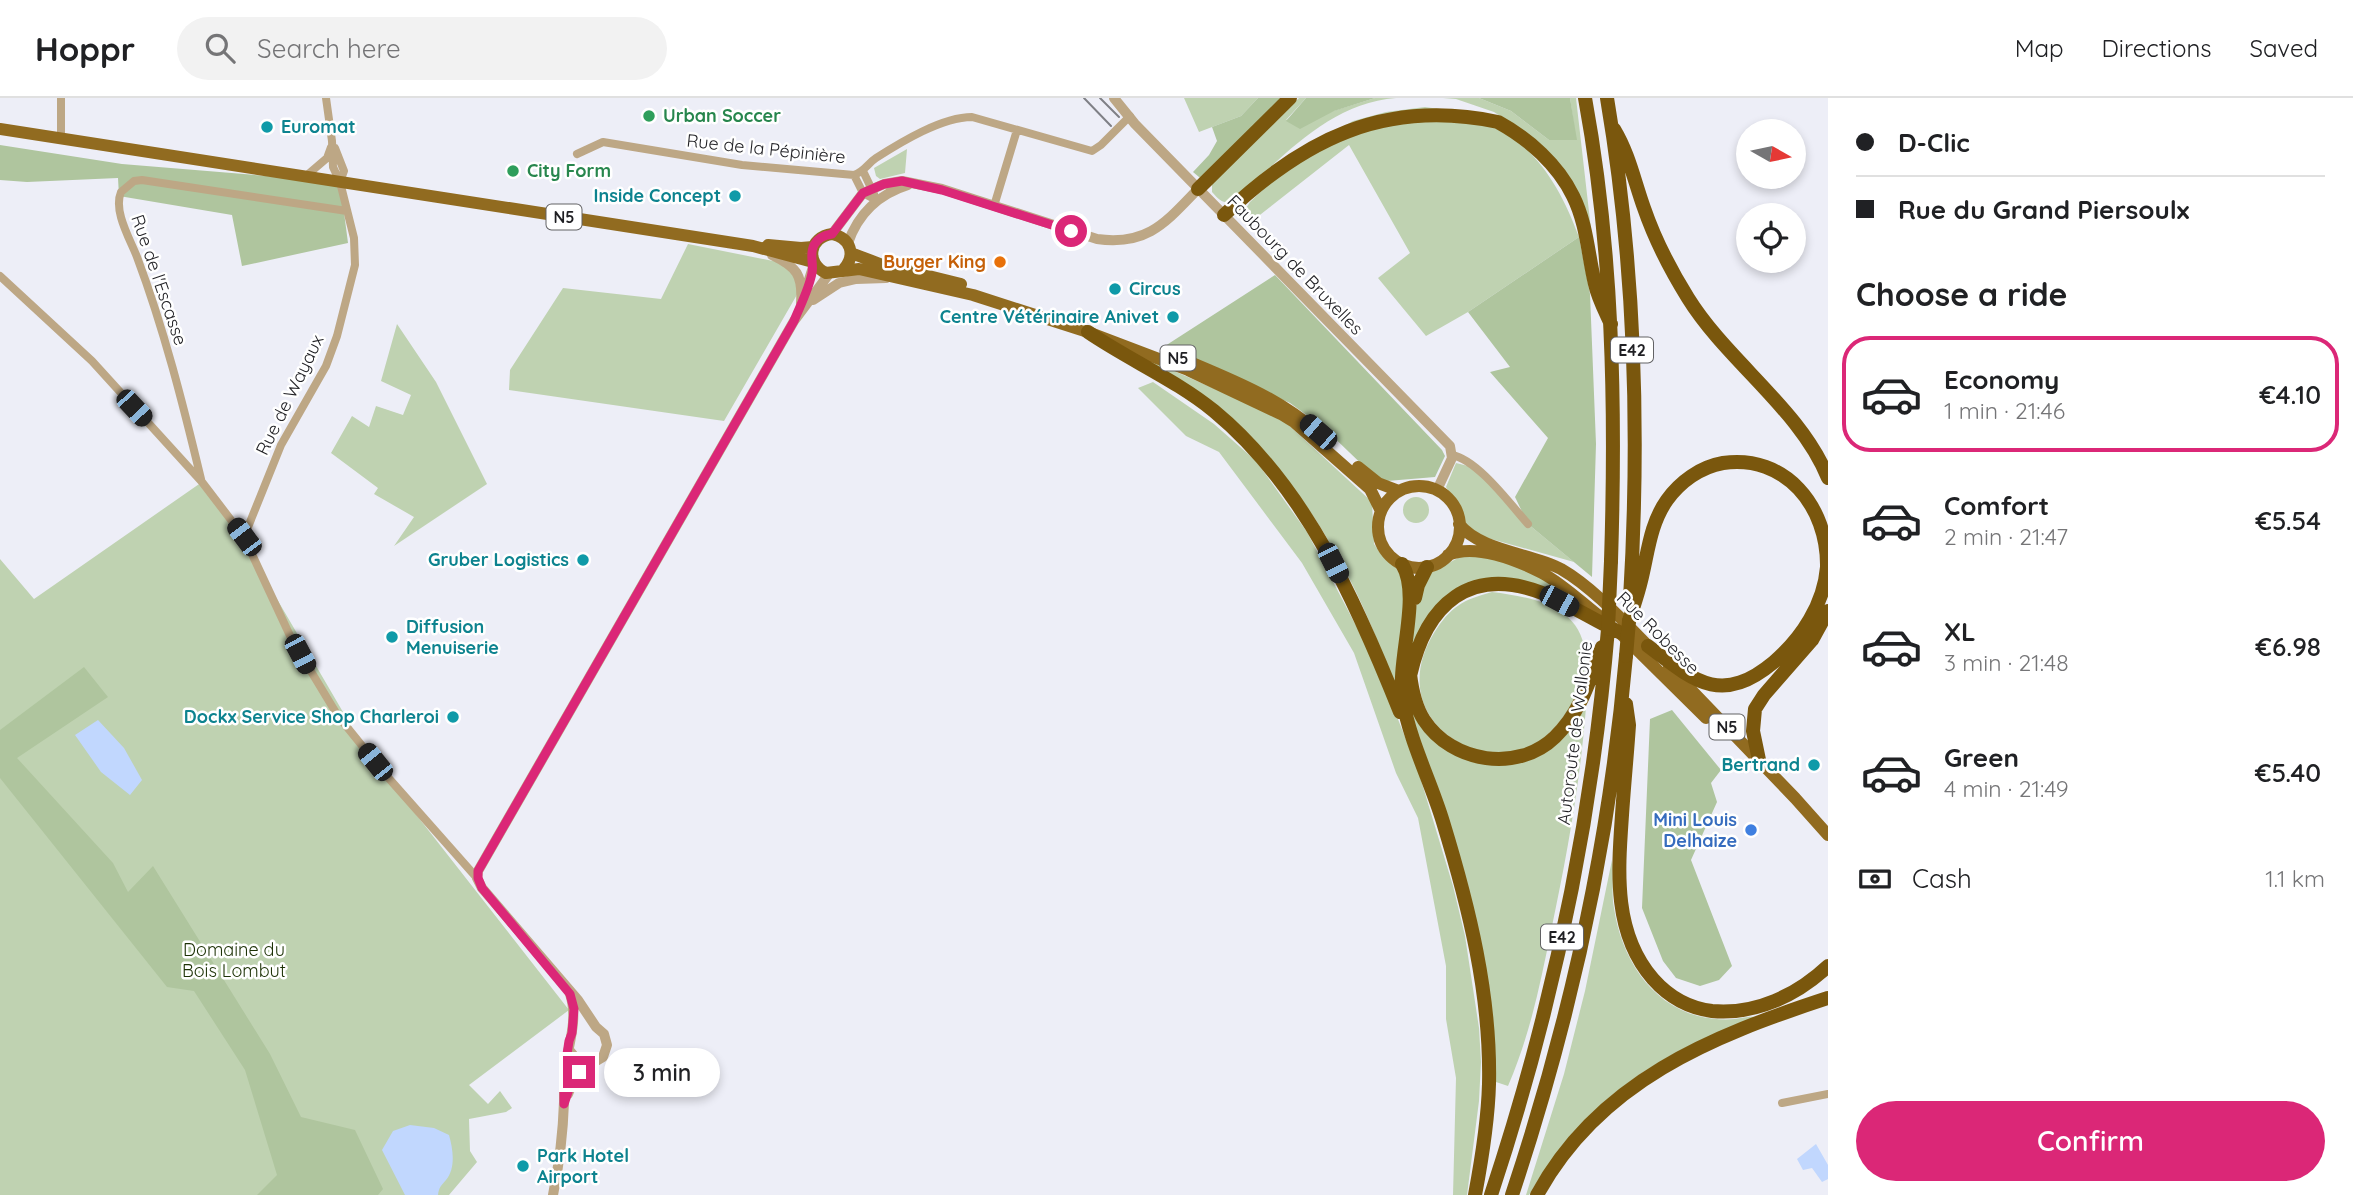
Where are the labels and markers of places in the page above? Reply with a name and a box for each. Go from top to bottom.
place label: Urban Soccer [663,104,781,127]
marker: Urban Soccer [641,108,657,124]
place label: Euromat [281,115,356,138]
marker: Euromat [259,119,275,135]
place label: City Form [527,159,611,182]
marker: City Form [505,163,521,179]
place label: Inside Concept [594,184,721,207]
marker: Inside Concept [727,188,743,204]
place label: Burger King [883,250,986,273]
marker: Burger King [992,254,1008,270]
place label: Circus [1129,277,1181,300]
marker: Circus [1107,281,1123,297]
place label: Centre Vétérinaire Anivet [940,305,1159,328]
marker: Centre Vétérinaire Anivet [1165,309,1181,325]
place label: Gruber Logistics [428,548,569,571]
marker: Gruber Logistics [575,552,591,568]
place label: Diffusion Menuiserie [406,615,499,659]
marker: Diffusion Menuiserie [384,629,400,645]
place label: Dockx Service Shop Charleroi [184,705,439,728]
marker: Dockx Service Shop Charleroi [445,709,461,725]
place label: Bertrand [1722,753,1800,776]
marker: Bertrand [1806,757,1822,773]
place label: Mini Louis Delhaize [1653,808,1737,852]
marker: Mini Louis Delhaize [1743,822,1759,838]
place label: Park Hotel Airport [537,1144,629,1188]
marker: Park Hotel Airport [515,1158,531,1174]

